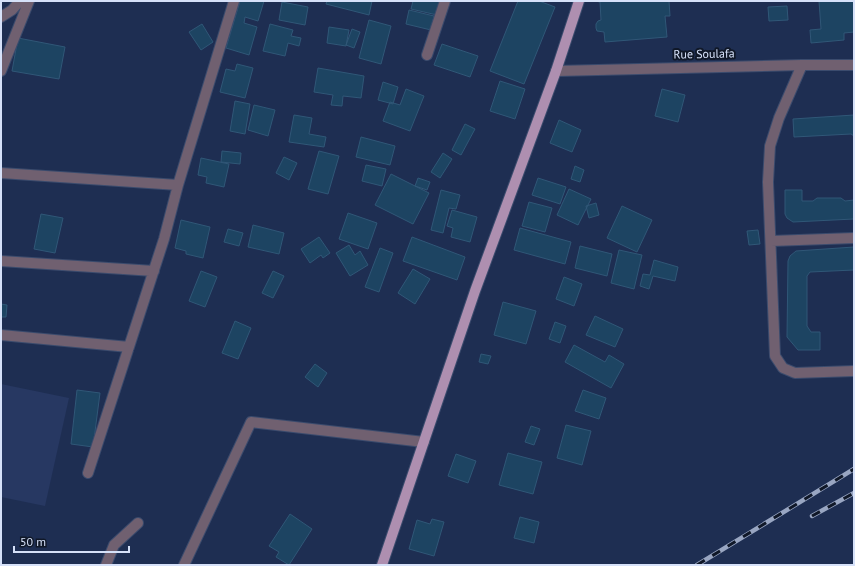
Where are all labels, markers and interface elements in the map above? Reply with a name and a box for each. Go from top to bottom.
street label: Rue Soulafa [673,45,735,62]
scale bar [14,528,129,554]
text: 50 m [20,534,46,549]

